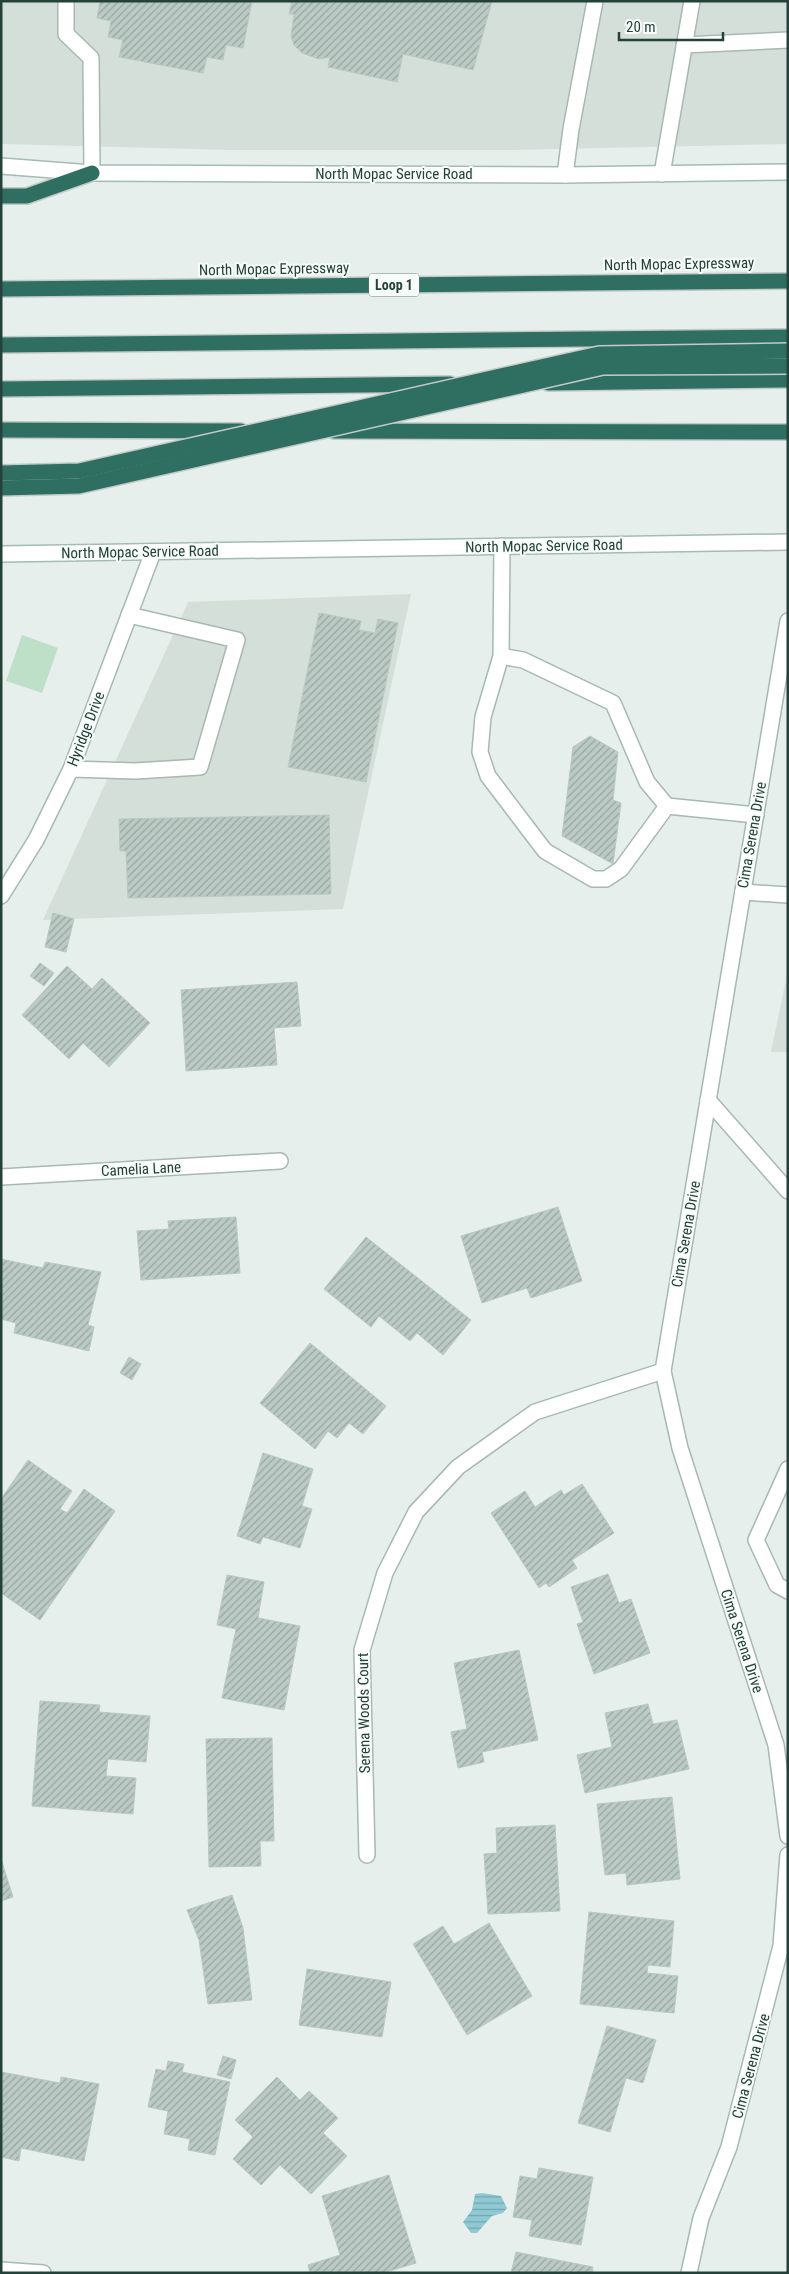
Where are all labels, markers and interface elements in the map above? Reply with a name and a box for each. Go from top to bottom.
scale bar [619,10,723,42]
text: 20 m [626,18,656,36]
street label: North Mopac Service Road [315,165,473,183]
street label: North Mopac Expressway [604,254,754,274]
street label: North Mopac Expressway [199,259,349,279]
road number: Loop 1 [369,274,419,296]
street label: North Mopac Service Road [465,536,623,556]
street label: North Mopac Service Road [61,542,219,562]
street label: Hyridge Drive [63,689,109,769]
street label: Cima Serena Drive [734,780,770,890]
street label: Camelia Lane [101,1158,181,1180]
street label: Cima Serena Drive [668,1179,704,1289]
street label: Cima Serena Drive [717,1587,767,1695]
street label: Serena Woods Court [354,1652,374,1774]
street label: Cima Serena Drive [728,2012,774,2120]

